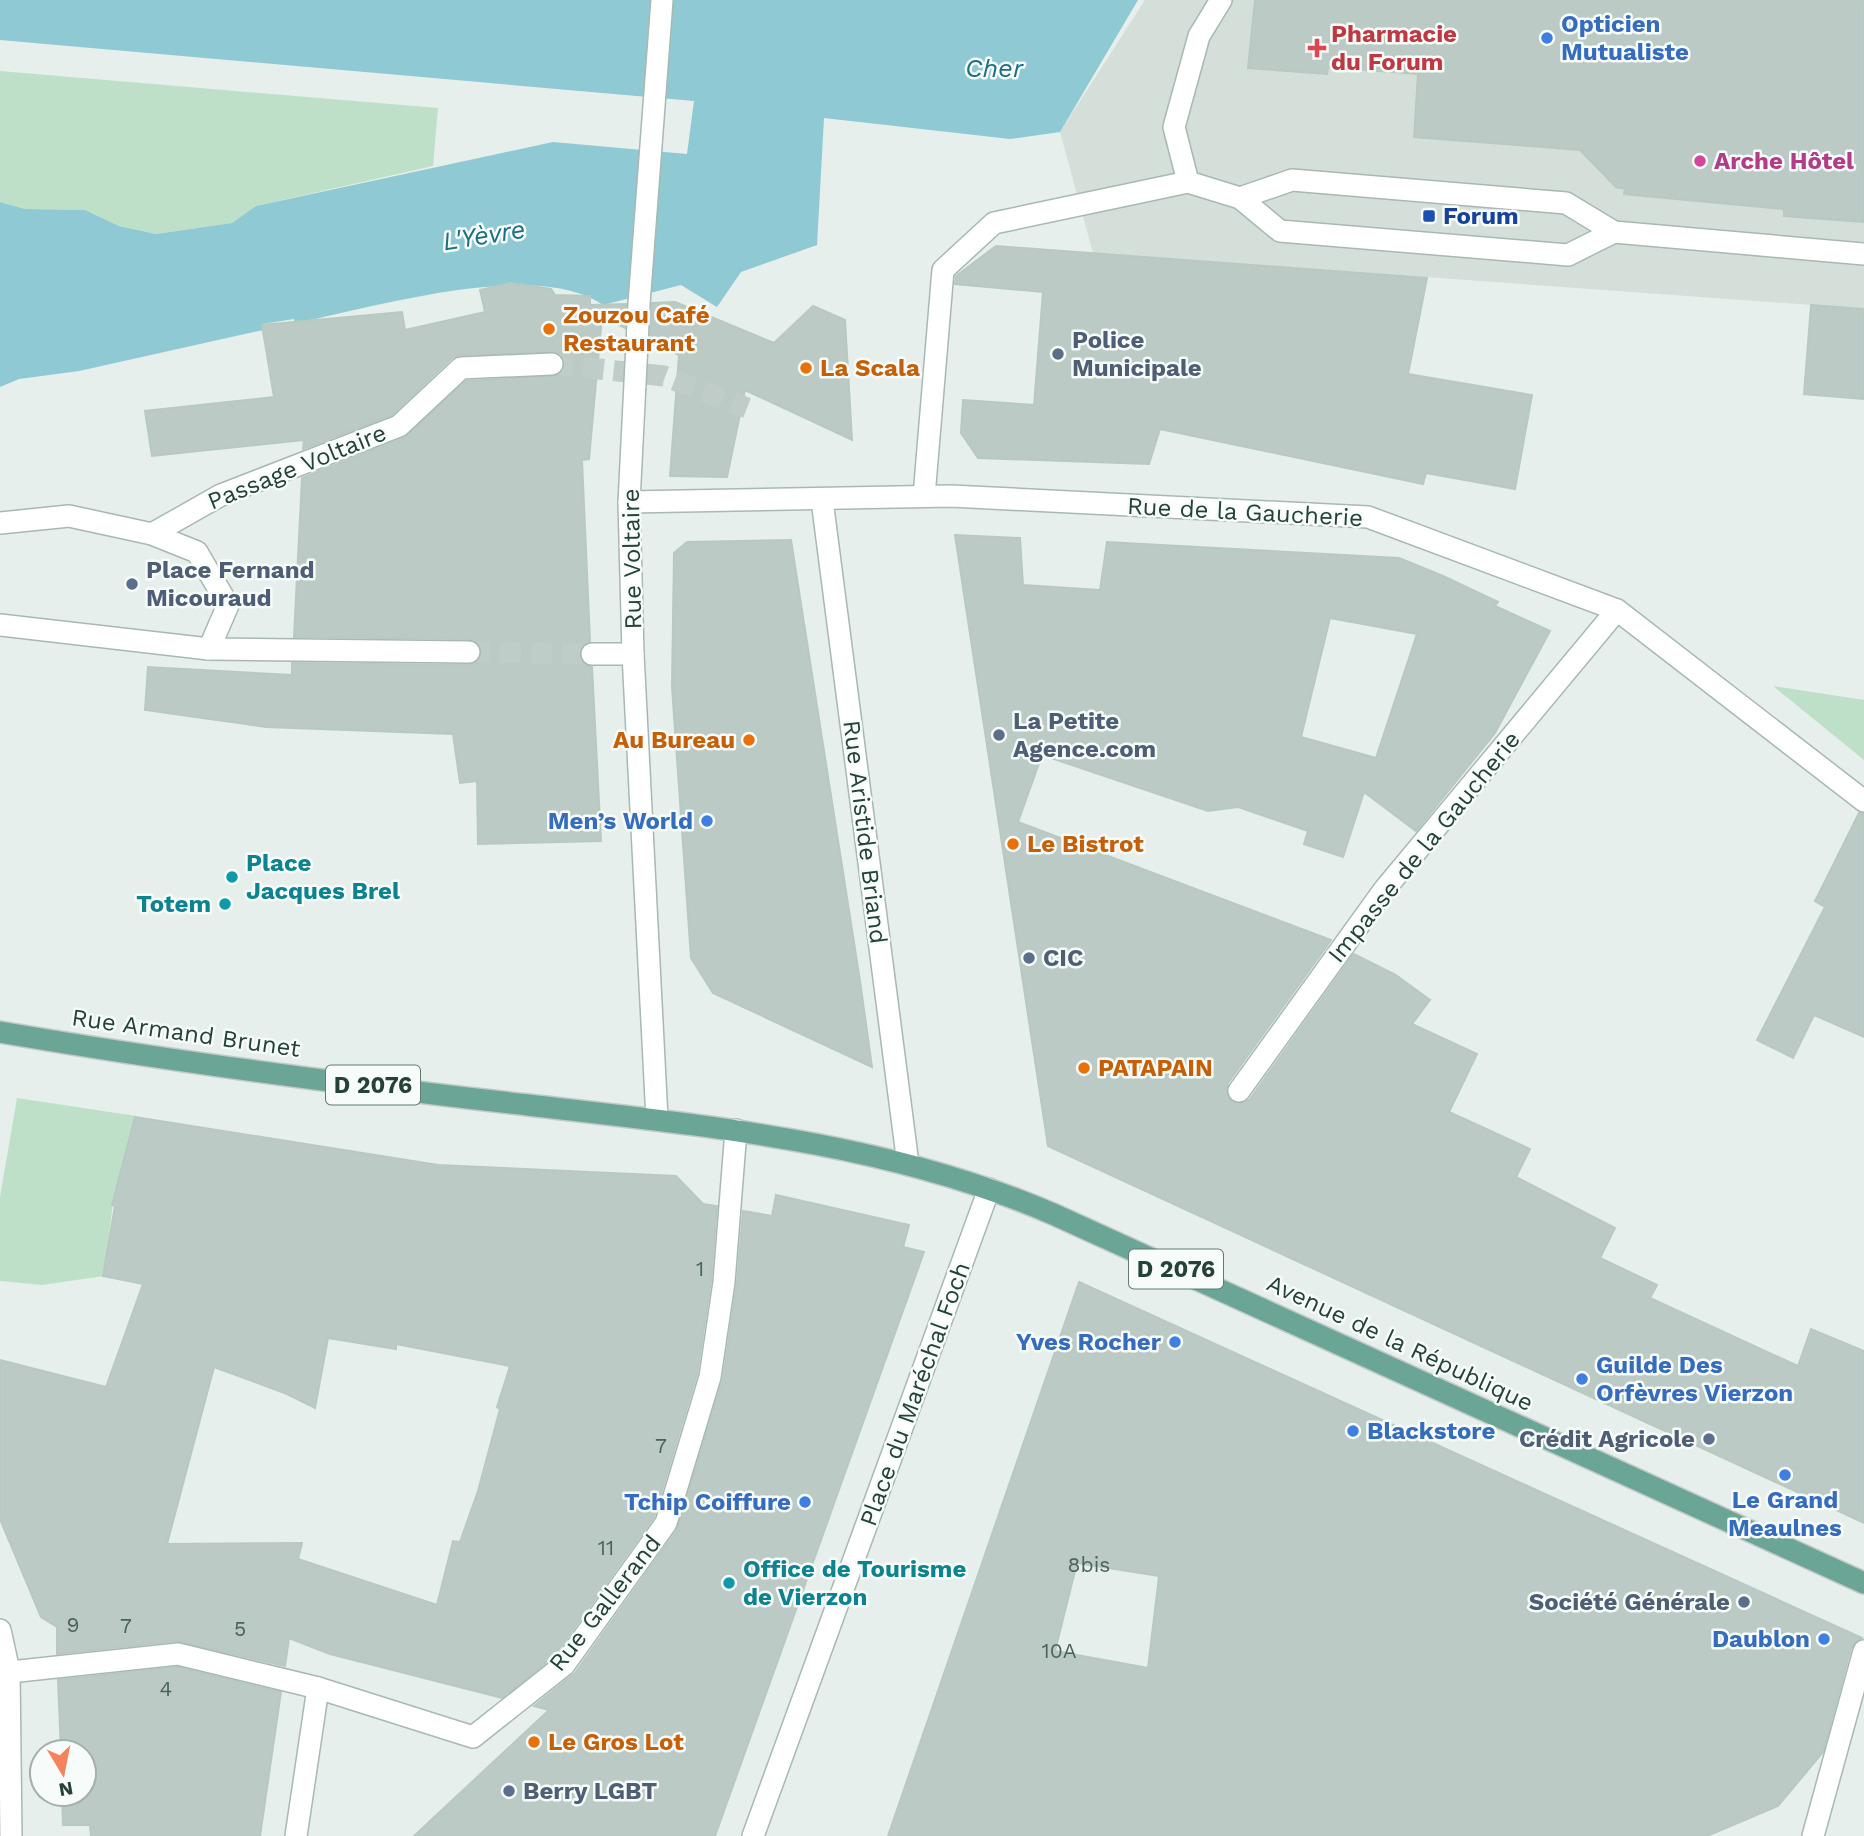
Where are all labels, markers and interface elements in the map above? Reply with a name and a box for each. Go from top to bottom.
place label: Opticien Mutualiste [1561,10,1689,66]
place label: Pharmacie du Forum [1331,20,1457,76]
marker: Opticien Mutualiste [1539,30,1555,46]
marker: Pharmacie du Forum [1309,40,1325,56]
water label: Cher [965,53,1024,83]
place label: Arche Hôtel [1714,147,1854,175]
marker: Arche Hôtel [1692,153,1708,169]
place label: Forum [1443,202,1519,230]
marker: Forum [1421,208,1437,224]
water label: L'Yèvre [441,214,527,256]
place label: Zouzou Café Restaurant [563,301,710,357]
marker: Zouzou Café Restaurant [541,321,557,337]
place label: Police Municipale [1072,326,1202,382]
marker: Police Municipale [1050,346,1066,362]
place label: La Scala [820,354,920,382]
marker: La Scala [798,360,814,376]
street label: Passage Voltaire [204,418,390,516]
street label: Rue Voltaire [617,488,647,630]
street label: Rue de la Gaucherie [1126,492,1364,532]
place label: Place Fernand Micouraud [146,556,315,612]
marker: Place Fernand Micouraud [124,576,140,592]
place label: La Petite Agence.com [1013,707,1156,763]
street label: Rue Aristide Briand [837,719,893,945]
place label: Au Bureau [613,726,735,754]
street label: Impasse de la Gaucherie [1322,726,1526,968]
marker: La Petite Agence.com [991,727,1007,743]
marker: Au Bureau [741,732,757,748]
place label: Men’s World [548,807,693,835]
marker: Men’s World [699,813,715,829]
place label: Le Bistrot [1027,830,1144,858]
marker: Le Bistrot [1005,836,1021,852]
place label: Place Jacques Brel [246,849,400,905]
marker: Place Jacques Brel [224,869,240,885]
place label: Totem [136,890,211,918]
marker: Totem [217,896,233,912]
place label: CIC [1043,944,1083,972]
marker: CIC [1021,950,1037,966]
street label: Rue Armand Brunet [70,1003,302,1063]
place label: PATAPAIN [1098,1054,1213,1082]
marker: PATAPAIN [1076,1060,1092,1076]
road number: D 2076 [326,1066,420,1104]
road number: D 2076 [1129,1250,1223,1288]
house number: 1 [696,1256,704,1281]
street label: Place du Maréchal Foch [854,1258,976,1530]
street label: Avenue de la République [1262,1269,1538,1417]
place label: Yves Rocher [1016,1328,1162,1356]
marker: Yves Rocher [1167,1334,1183,1350]
place label: Guilde Des Orfèvres Vierzon [1596,1351,1793,1407]
marker: Guilde Des Orfèvres Vierzon [1574,1371,1590,1387]
place label: Blackstore [1367,1417,1496,1445]
marker: Blackstore [1345,1423,1361,1439]
place label: Crédit Agricole [1519,1425,1695,1453]
marker: Crédit Agricole [1701,1431,1717,1447]
house number: 7 [655,1433,667,1458]
marker: Le Grand Meaulnes [1777,1467,1793,1483]
place label: Le Grand Meaulnes [1728,1486,1842,1542]
place label: Tchip Coiffure [624,1488,791,1516]
marker: Tchip Coiffure [797,1494,813,1510]
street label: Rue Gallerand [543,1529,667,1677]
house number: 11 [598,1535,614,1560]
house number: 8bis [1068,1552,1110,1577]
place label: Office de Tourisme de Vierzon [743,1555,966,1611]
marker: Office de Tourisme de Vierzon [721,1575,737,1591]
place label: Société Générale [1529,1588,1730,1616]
marker: Société Générale [1736,1594,1752,1610]
house number: 9 [67,1612,79,1637]
house number: 7 [120,1613,132,1638]
house number: 5 [234,1616,246,1641]
place label: Daublon [1712,1625,1810,1653]
marker: Daublon [1816,1631,1832,1647]
house number: 10A [1041,1638,1077,1663]
house number: 4 [160,1676,172,1701]
place label: Le Gros Lot [548,1728,684,1756]
marker: Le Gros Lot [526,1734,542,1750]
north arrow [28,1738,98,1808]
text: N [57,1777,75,1802]
place label: Berry LGBT [523,1777,657,1805]
marker: Berry LGBT [501,1783,517,1799]

